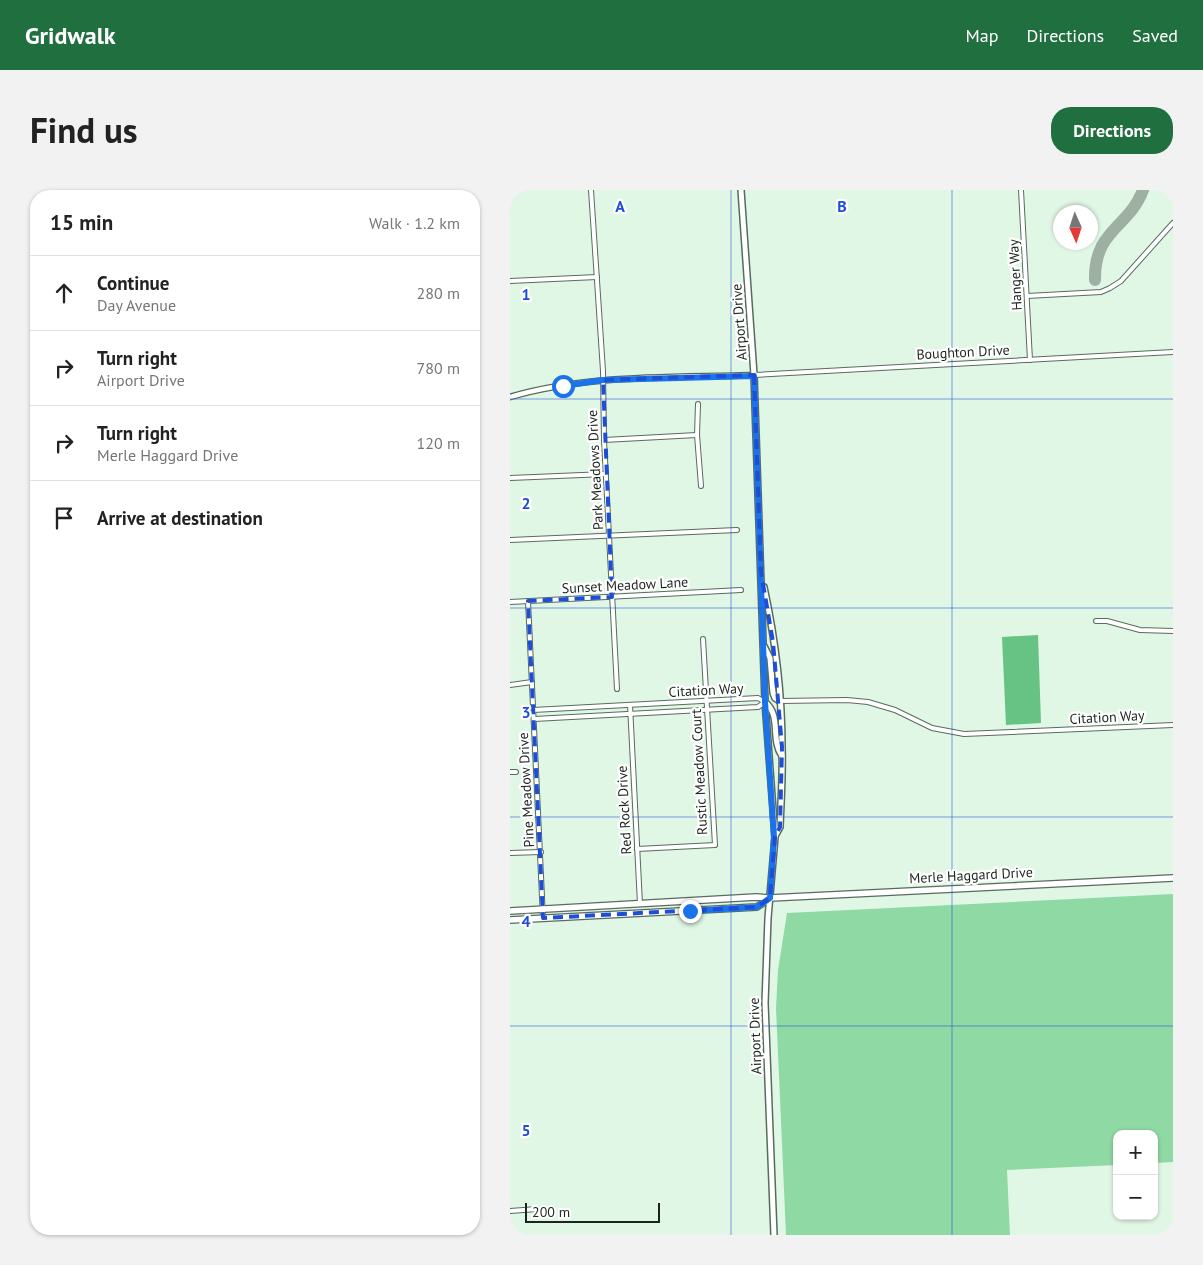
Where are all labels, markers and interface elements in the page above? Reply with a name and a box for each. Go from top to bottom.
text: Gridwalk [25,20,115,51]
text: Map [966,24,998,47]
text: Directions [1026,24,1104,47]
text: Saved [1132,24,1178,47]
text: Find us [30,107,138,153]
button: Directions [1051,107,1173,154]
text: A [615,196,625,216]
text: B [837,196,847,216]
north arrow [1053,205,1098,250]
text: 15 min [50,209,113,236]
text: Walk · 1.2 km [369,213,460,233]
street label: Hanger Way [1004,238,1026,311]
text: Continue [97,271,169,295]
icon: ahead [50,279,78,307]
text: 280 m [417,283,460,303]
street label: Airport Drive [727,283,751,361]
text: 1 [521,284,531,304]
text: Day Avenue [97,295,176,315]
street label: Boughton Drive [916,341,1010,363]
text: Turn right [97,346,177,370]
icon: right [50,354,78,382]
text: 780 m [417,358,460,378]
text: Airport Drive [97,370,185,390]
route start [552,375,575,398]
street label: Park Meadows Drive [583,409,607,531]
text: Turn right [97,421,177,445]
icon: right [50,429,78,457]
text: 120 m [417,433,460,453]
text: Merle Haggard Drive [97,445,238,465]
text: 2 [521,493,531,513]
icon: arrive [50,504,78,532]
text: Arrive at destination [97,506,263,530]
street label: Sunset Meadow Lane [561,573,689,597]
street label: Citation Way [668,679,744,701]
text: 3 [521,702,531,722]
street label: Citation Way [1069,706,1145,728]
street label: Rustic Meadow Court [687,708,711,835]
street label: Pine Meadow Drive [514,732,538,848]
street label: Red Rock Drive [613,765,635,855]
street label: Merle Haggard Drive [909,863,1033,887]
route end [679,900,702,923]
text: 4 [521,911,531,931]
street label: Airport Drive [745,997,765,1075]
text: 5 [521,1120,531,1140]
map controls [1113,1130,1158,1220]
button: + [1113,1130,1158,1175]
button: − [1113,1175,1158,1220]
scale bar [525,1200,660,1223]
text: 200 m [532,1203,570,1221]

